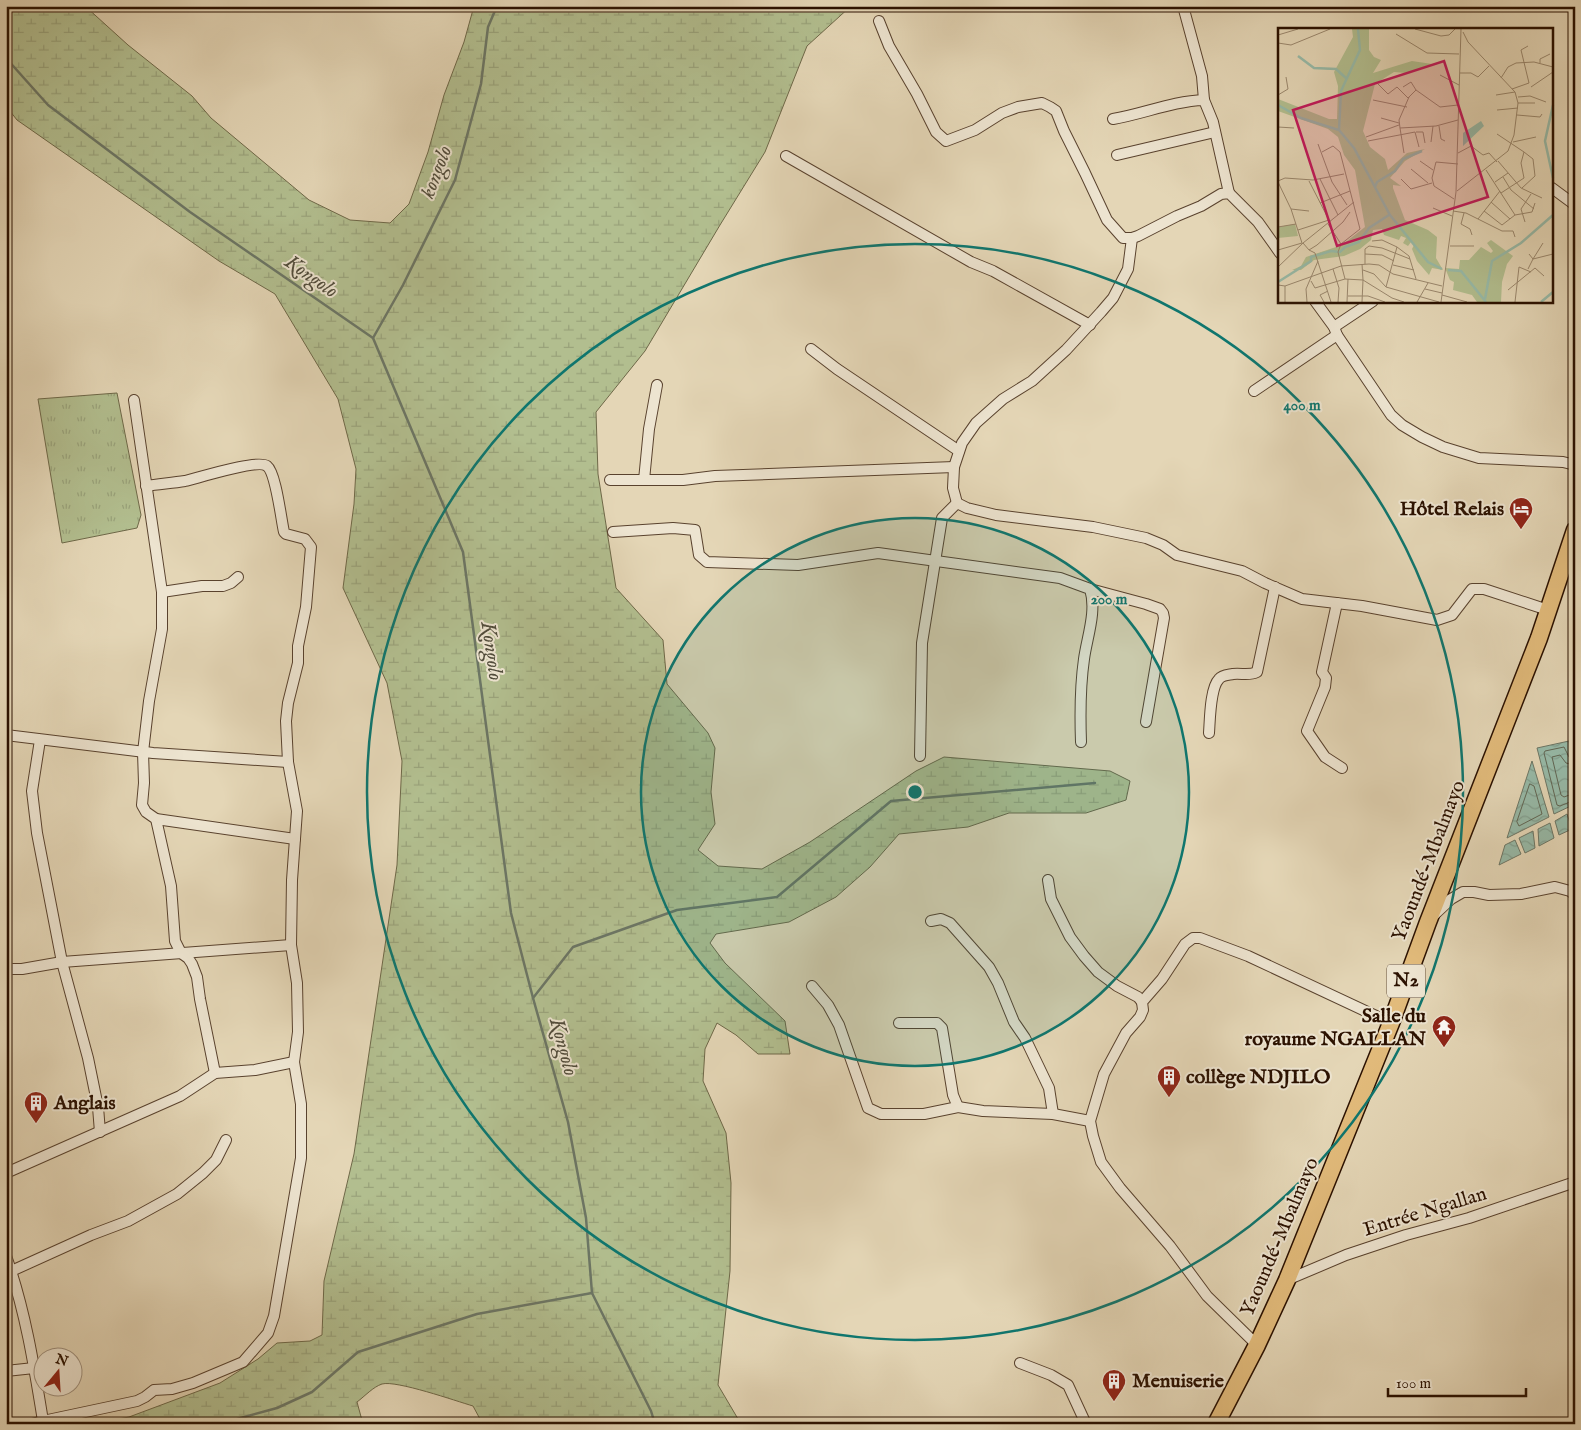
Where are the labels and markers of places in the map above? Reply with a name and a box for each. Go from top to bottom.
hotel icon: Hôtel Relais [1508,496,1534,530]
place label: Hôtel Relais [1400,497,1504,522]
centre of rings [906,783,924,801]
place label: Salle du royaume NGALLAN [1245,1004,1427,1052]
temple icon: Salle du royaume NGALLAN [1431,1014,1457,1048]
building icon: collège NDJILO [1156,1064,1182,1098]
place label: collège NDJILO [1186,1065,1331,1090]
building icon: Anglais [23,1090,49,1124]
place label: Anglais [53,1091,116,1116]
building icon: Menuiserie [1101,1368,1127,1402]
place label: Menuiserie [1132,1369,1225,1394]

